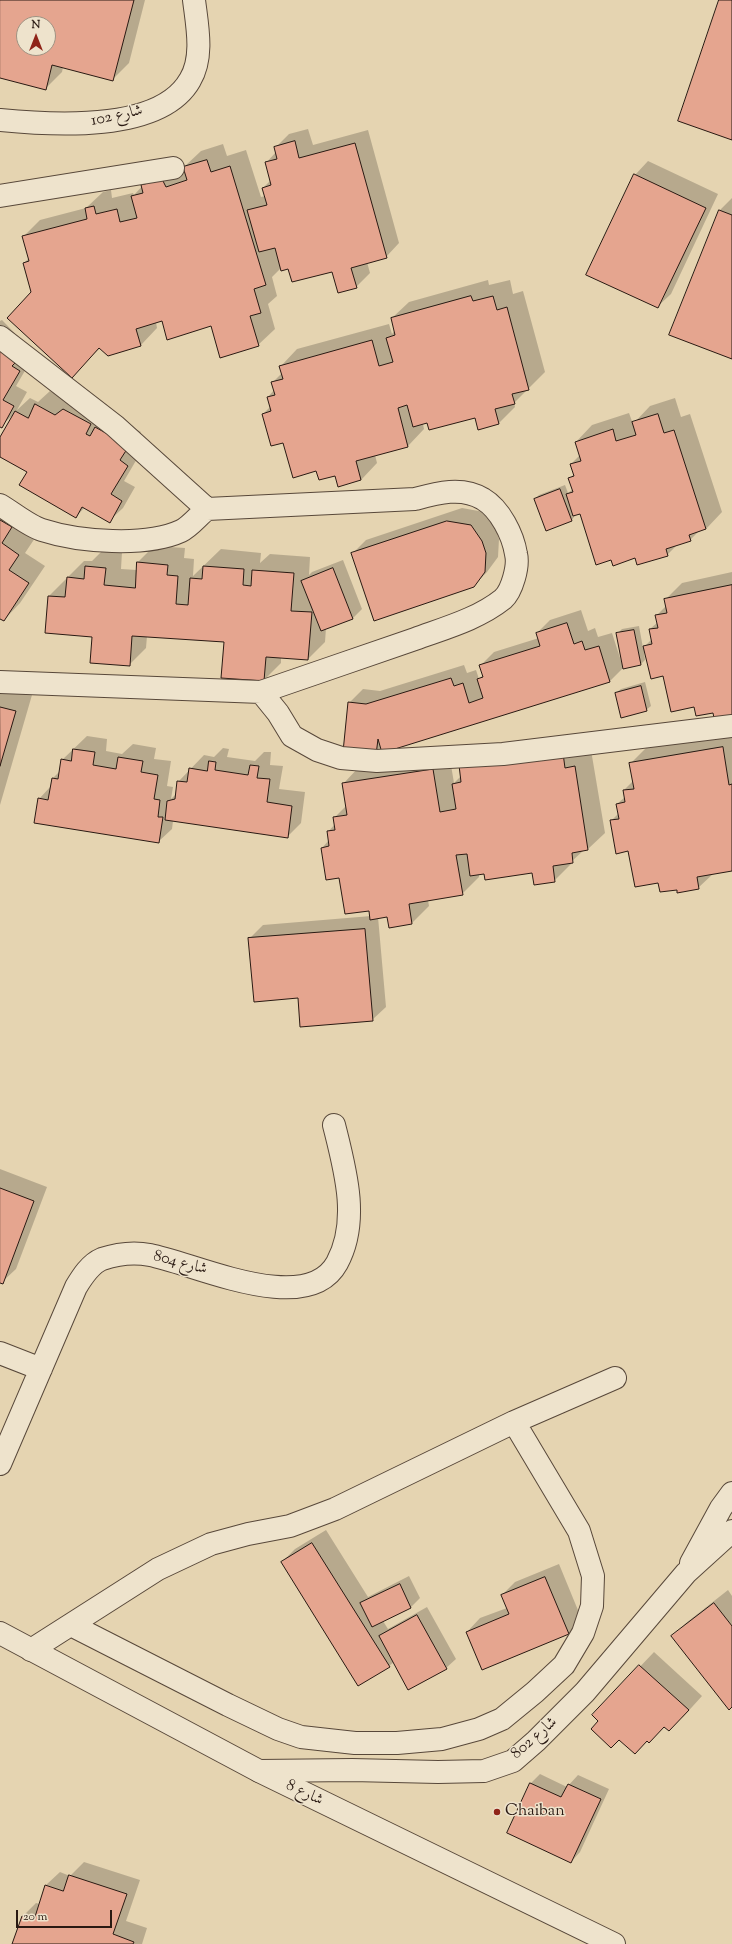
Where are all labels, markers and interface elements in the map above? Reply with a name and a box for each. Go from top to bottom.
north arrow [16,16,56,56]
text: N [32,17,40,33]
street label: شارع 102 [89,102,145,132]
street label: شارع 804 [151,1248,209,1280]
street label: شارع 802 [508,1714,562,1764]
street label: شارع 8 [282,1777,326,1811]
place label: Chaiban [505,1802,565,1822]
marker: Chaiban [492,1807,502,1817]
scale bar [18,1902,114,1928]
text: 20 m [23,1908,47,1926]

